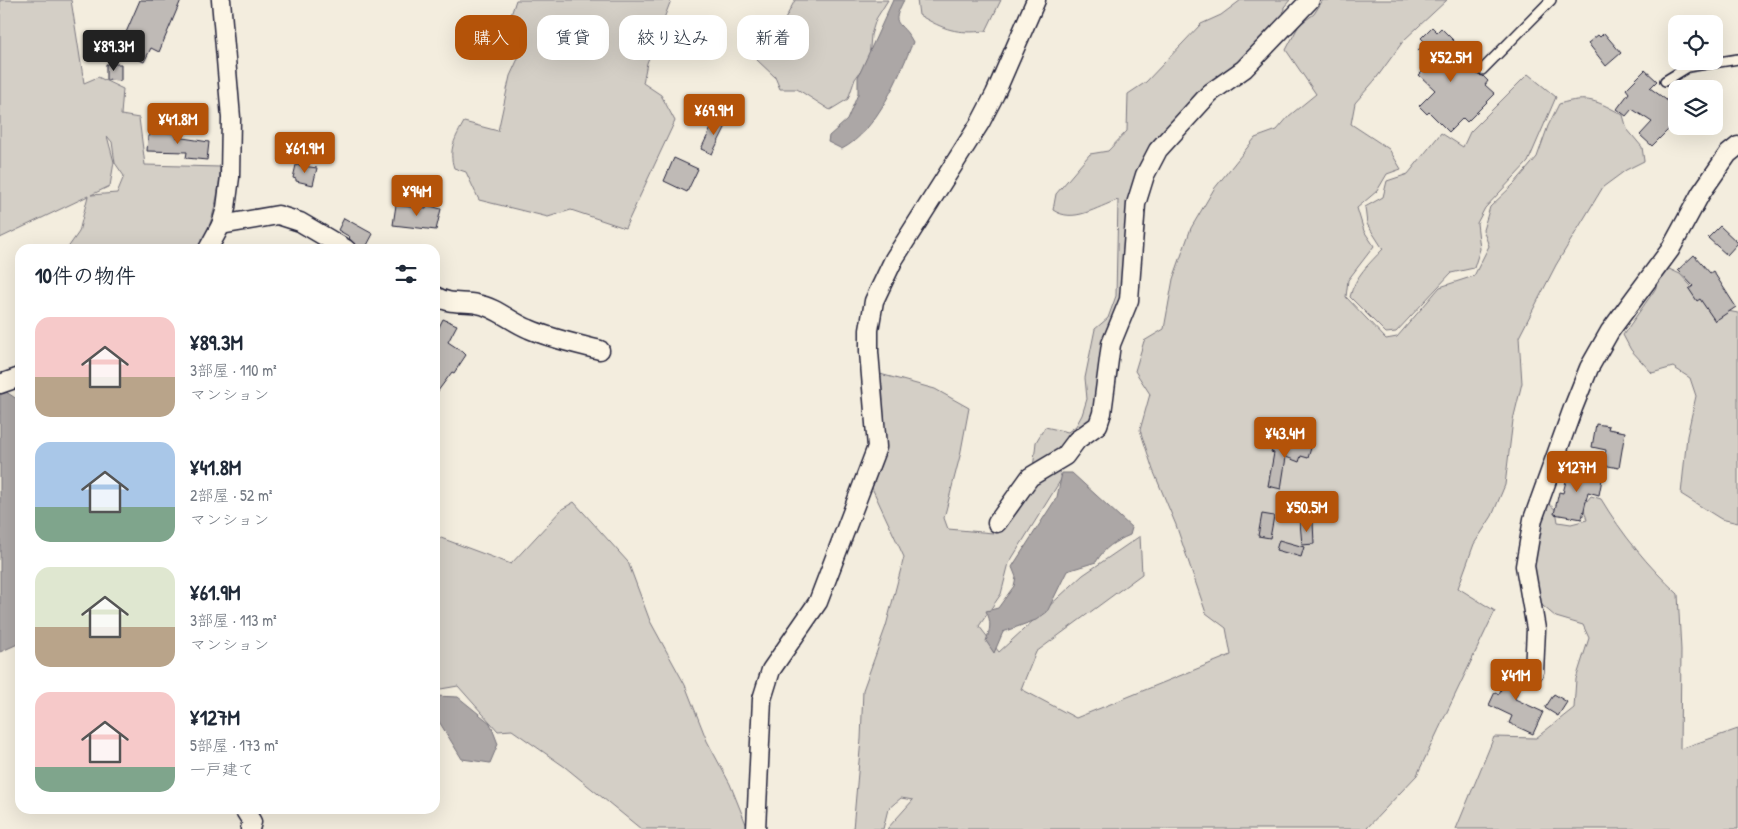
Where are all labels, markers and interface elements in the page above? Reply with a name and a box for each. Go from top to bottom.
chip: 購入 [455,15,527,60]
chip: 賃貸 [537,15,609,60]
chip: 絞り込み [619,15,727,60]
chip: 新着 [737,15,809,60]
map controls [1668,15,1723,135]
button: locate [1668,15,1723,70]
pin: ¥89.3M [73,30,155,72]
text: ¥89.3M [94,35,134,57]
pin: ¥52.5M [1410,41,1492,83]
text: ¥52.5M [1430,46,1472,68]
button: layers [1668,80,1723,135]
pin: ¥69.9M [673,94,755,136]
text: ¥69.9M [695,99,733,121]
pin: ¥41.8M [137,102,219,145]
text: ¥41.8M [158,108,198,130]
pin: ¥61.9M [264,132,346,174]
text: ¥61.9M [286,137,324,159]
pin: ¥94M [387,174,447,217]
text: ¥94M [403,180,431,202]
icon: filters [392,260,420,288]
text: 10件の物件 [35,261,136,290]
text: ¥89.3M [190,328,243,357]
icon: home [75,337,135,397]
text: 3部屋 · 110 m² [190,359,277,381]
text: マンション [190,383,269,405]
pin: ¥43.4M [1244,416,1326,459]
text: ¥43.4M [1265,422,1305,444]
pin: ¥127M [1542,450,1612,493]
text: ¥41.8M [190,453,241,482]
text: ¥127M [1558,456,1596,478]
icon: home [75,462,135,522]
text: 2部屋 · 52 m² [190,484,273,506]
pin: ¥50.5M [1266,490,1348,533]
text: ¥50.5M [1286,496,1328,518]
text: マンション [190,508,269,530]
text: ¥61.9M [190,578,240,607]
icon: home [75,587,135,647]
text: 3部屋 · 113 m² [190,609,277,631]
text: マンション [190,633,269,655]
pin: ¥41M [1486,658,1546,701]
text: ¥41M [1502,664,1530,686]
text: ¥127M [190,703,240,732]
icon: home [75,712,135,772]
text: 5部屋 · 173 m² [190,734,278,756]
text: 一戸建て [190,758,254,780]

